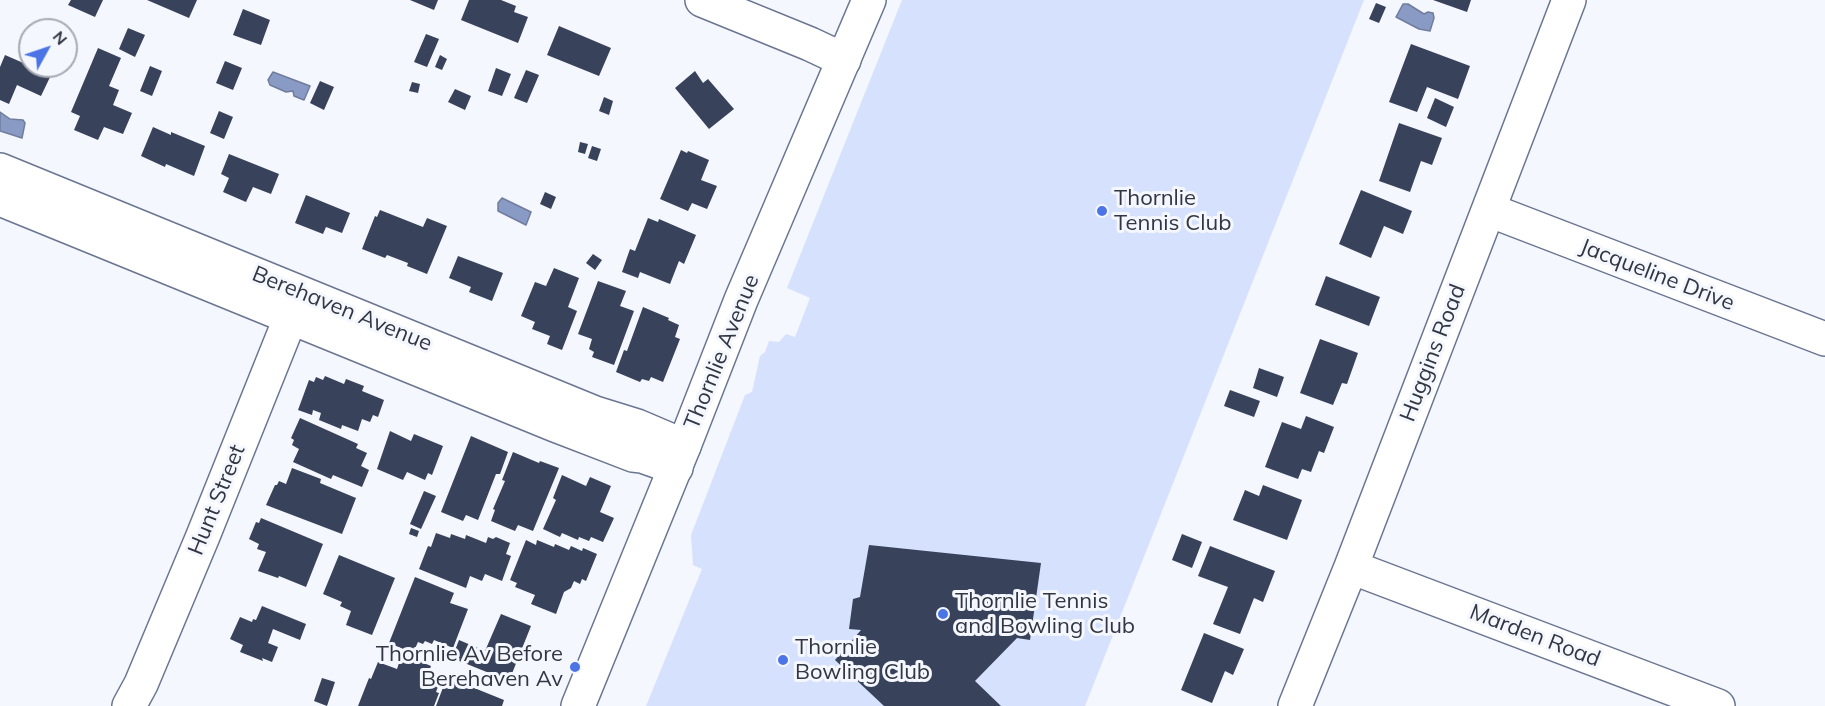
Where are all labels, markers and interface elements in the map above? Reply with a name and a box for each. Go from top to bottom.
north arrow [18,18,78,78]
text: N [49,27,72,49]
place label: Thornlie Tennis Club [1114,185,1231,236]
marker: Thornlie Tennis Club [1095,204,1109,218]
street label: Jacqueline Drive [1576,233,1738,317]
street label: Berehaven Avenue [248,261,436,357]
street label: Thornlie Avenue [679,271,765,433]
street label: Huggins Road [1395,281,1471,425]
street label: Hunt Street [183,441,251,559]
place label: Thornlie Tennis and Bowling Club [955,588,1135,640]
street label: Marden Road [1466,599,1604,673]
marker: Thornlie Tennis and Bowling Club [936,607,950,621]
place label: Thornlie Bowling Club [795,634,930,686]
place label: Thornlie Av Before Berehaven Av [376,641,563,692]
marker: Thornlie Bowling Club [776,653,790,667]
marker: Thornlie Av Before Berehaven Av [568,660,582,674]

